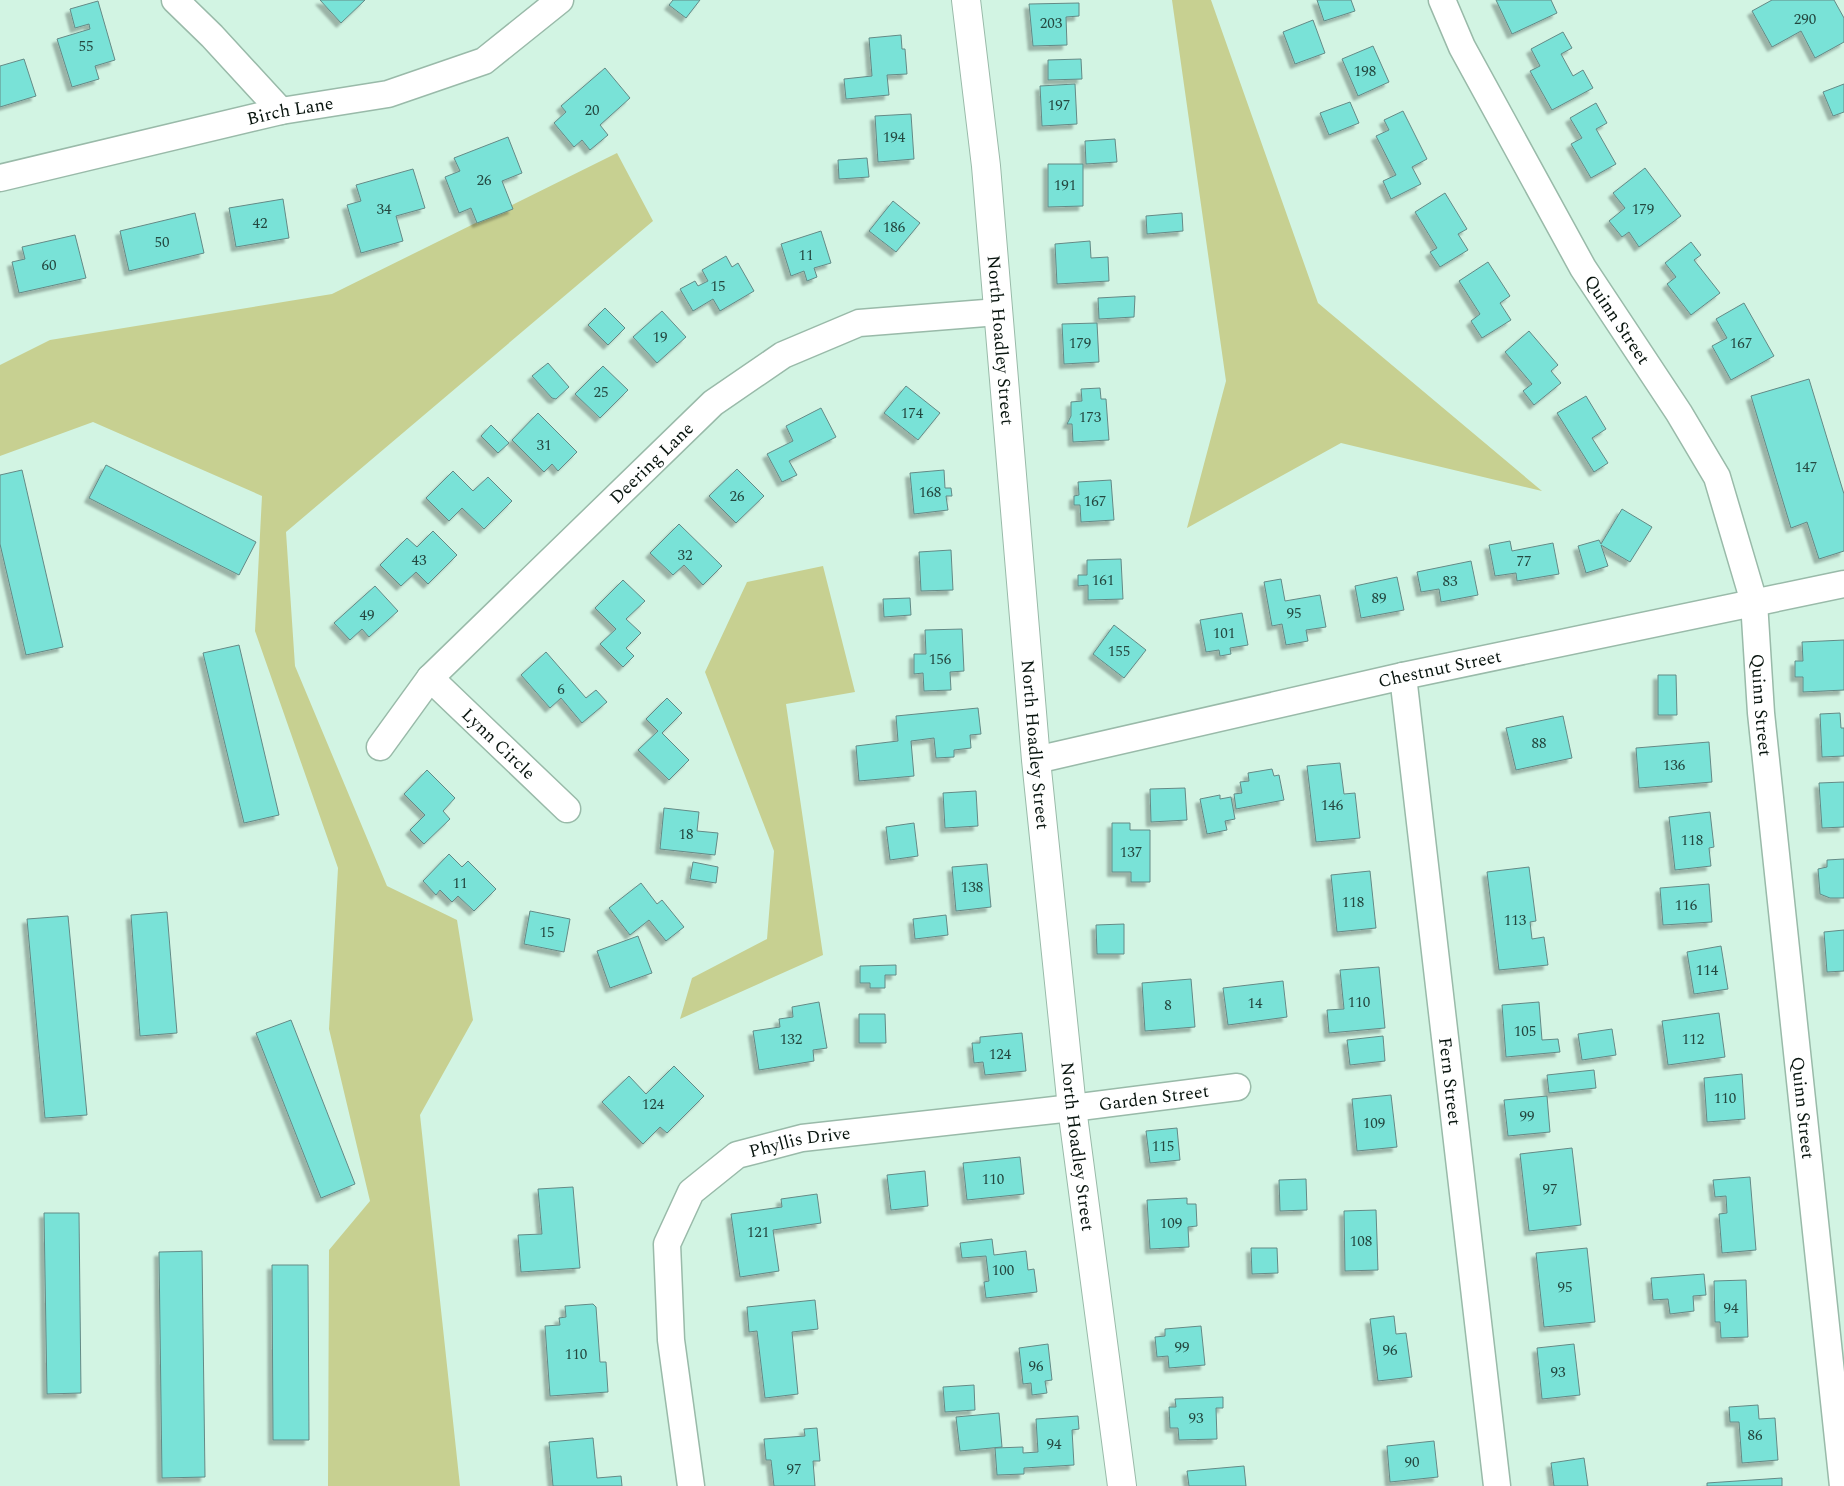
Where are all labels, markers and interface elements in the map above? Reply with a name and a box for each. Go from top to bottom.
house number: 290 [1794,8,1816,31]
house number: 203 [1040,12,1063,35]
house number: 55 [78,35,94,58]
house number: 198 [1354,60,1376,83]
street label: Birch Lane [244,89,335,132]
house number: 197 [1048,94,1070,117]
house number: 20 [584,99,600,122]
house number: 194 [883,126,906,149]
house number: 26 [476,169,492,192]
house number: 191 [1054,174,1076,197]
house number: 34 [376,198,392,221]
house number: 179 [1632,198,1654,221]
house number: 42 [252,212,268,235]
house number: 186 [883,216,906,239]
house number: 50 [154,231,170,254]
house number: 11 [798,244,814,267]
house number: 60 [41,254,57,277]
street label: North Hoadley Street [980,254,1021,426]
street label: Quinn Street [1578,269,1657,370]
house number: 15 [710,275,726,298]
house number: 19 [652,326,668,349]
house number: 179 [1069,332,1091,355]
house number: 167 [1730,332,1752,355]
house number: 25 [593,381,609,404]
house number: 174 [901,402,924,425]
house number: 173 [1079,406,1102,429]
street label: Deering Lane [603,415,700,510]
house number: 31 [536,434,552,457]
house number: 147 [1795,456,1817,479]
house number: 168 [919,481,941,504]
house number: 26 [729,485,745,508]
house number: 167 [1084,490,1106,513]
house number: 32 [677,544,693,567]
house number: 43 [411,549,427,572]
house number: 77 [1516,550,1532,573]
house number: 161 [1092,569,1114,592]
house number: 83 [1442,570,1458,593]
house number: 89 [1371,587,1387,610]
house number: 95 [1286,602,1302,625]
house number: 49 [359,604,375,627]
house number: 101 [1213,622,1235,645]
house number: 155 [1108,640,1130,663]
street label: Chestnut Street [1376,642,1504,695]
house number: 156 [929,648,952,671]
street label: Quinn Street [1744,653,1779,758]
street label: North Hoadley Street [1014,659,1057,831]
house number: 6 [557,678,565,701]
street label: Lynn Circle [455,701,542,786]
house number: 88 [1531,732,1547,755]
house number: 136 [1663,754,1686,777]
house number: 146 [1321,794,1344,817]
house number: 18 [678,823,694,846]
house number: 118 [1681,829,1703,852]
house number: 137 [1120,841,1142,864]
house number: 11 [452,872,468,895]
house number: 138 [961,876,983,899]
house number: 118 [1342,891,1364,914]
house number: 116 [1675,894,1698,917]
house number: 113 [1504,909,1527,932]
house number: 15 [539,921,555,944]
house number: 114 [1696,959,1719,982]
house number: 110 [1348,991,1370,1014]
house number: 14 [1247,992,1263,1015]
house number: 8 [1164,994,1172,1017]
house number: 105 [1514,1020,1536,1043]
house number: 132 [780,1028,802,1051]
house number: 112 [1682,1028,1704,1051]
street label: Fern Street [1432,1036,1469,1127]
house number: 124 [989,1043,1012,1066]
street label: Quinn Street [1784,1055,1822,1160]
street label: North Hoadley Street [1054,1061,1102,1233]
street label: Garden Street [1097,1077,1210,1118]
house number: 110 [1714,1087,1736,1110]
house number: 124 [642,1093,665,1116]
house number: 99 [1519,1105,1535,1128]
house number: 109 [1363,1112,1385,1135]
street label: Phyllis Drive [746,1119,852,1165]
house number: 115 [1152,1135,1174,1158]
house number: 110 [982,1168,1004,1191]
house number: 97 [1542,1178,1558,1201]
house number: 109 [1160,1212,1182,1235]
house number: 121 [747,1221,769,1244]
house number: 108 [1350,1230,1372,1253]
house number: 100 [992,1259,1014,1282]
house number: 95 [1557,1276,1573,1299]
house number: 94 [1723,1297,1739,1320]
house number: 99 [1174,1336,1190,1359]
house number: 96 [1382,1339,1398,1362]
house number: 110 [565,1343,587,1366]
house number: 96 [1028,1355,1044,1378]
house number: 93 [1550,1361,1566,1384]
house number: 93 [1188,1407,1204,1430]
house number: 86 [1747,1424,1763,1447]
house number: 94 [1046,1433,1062,1456]
house number: 90 [1404,1451,1420,1474]
house number: 97 [786,1458,802,1481]

